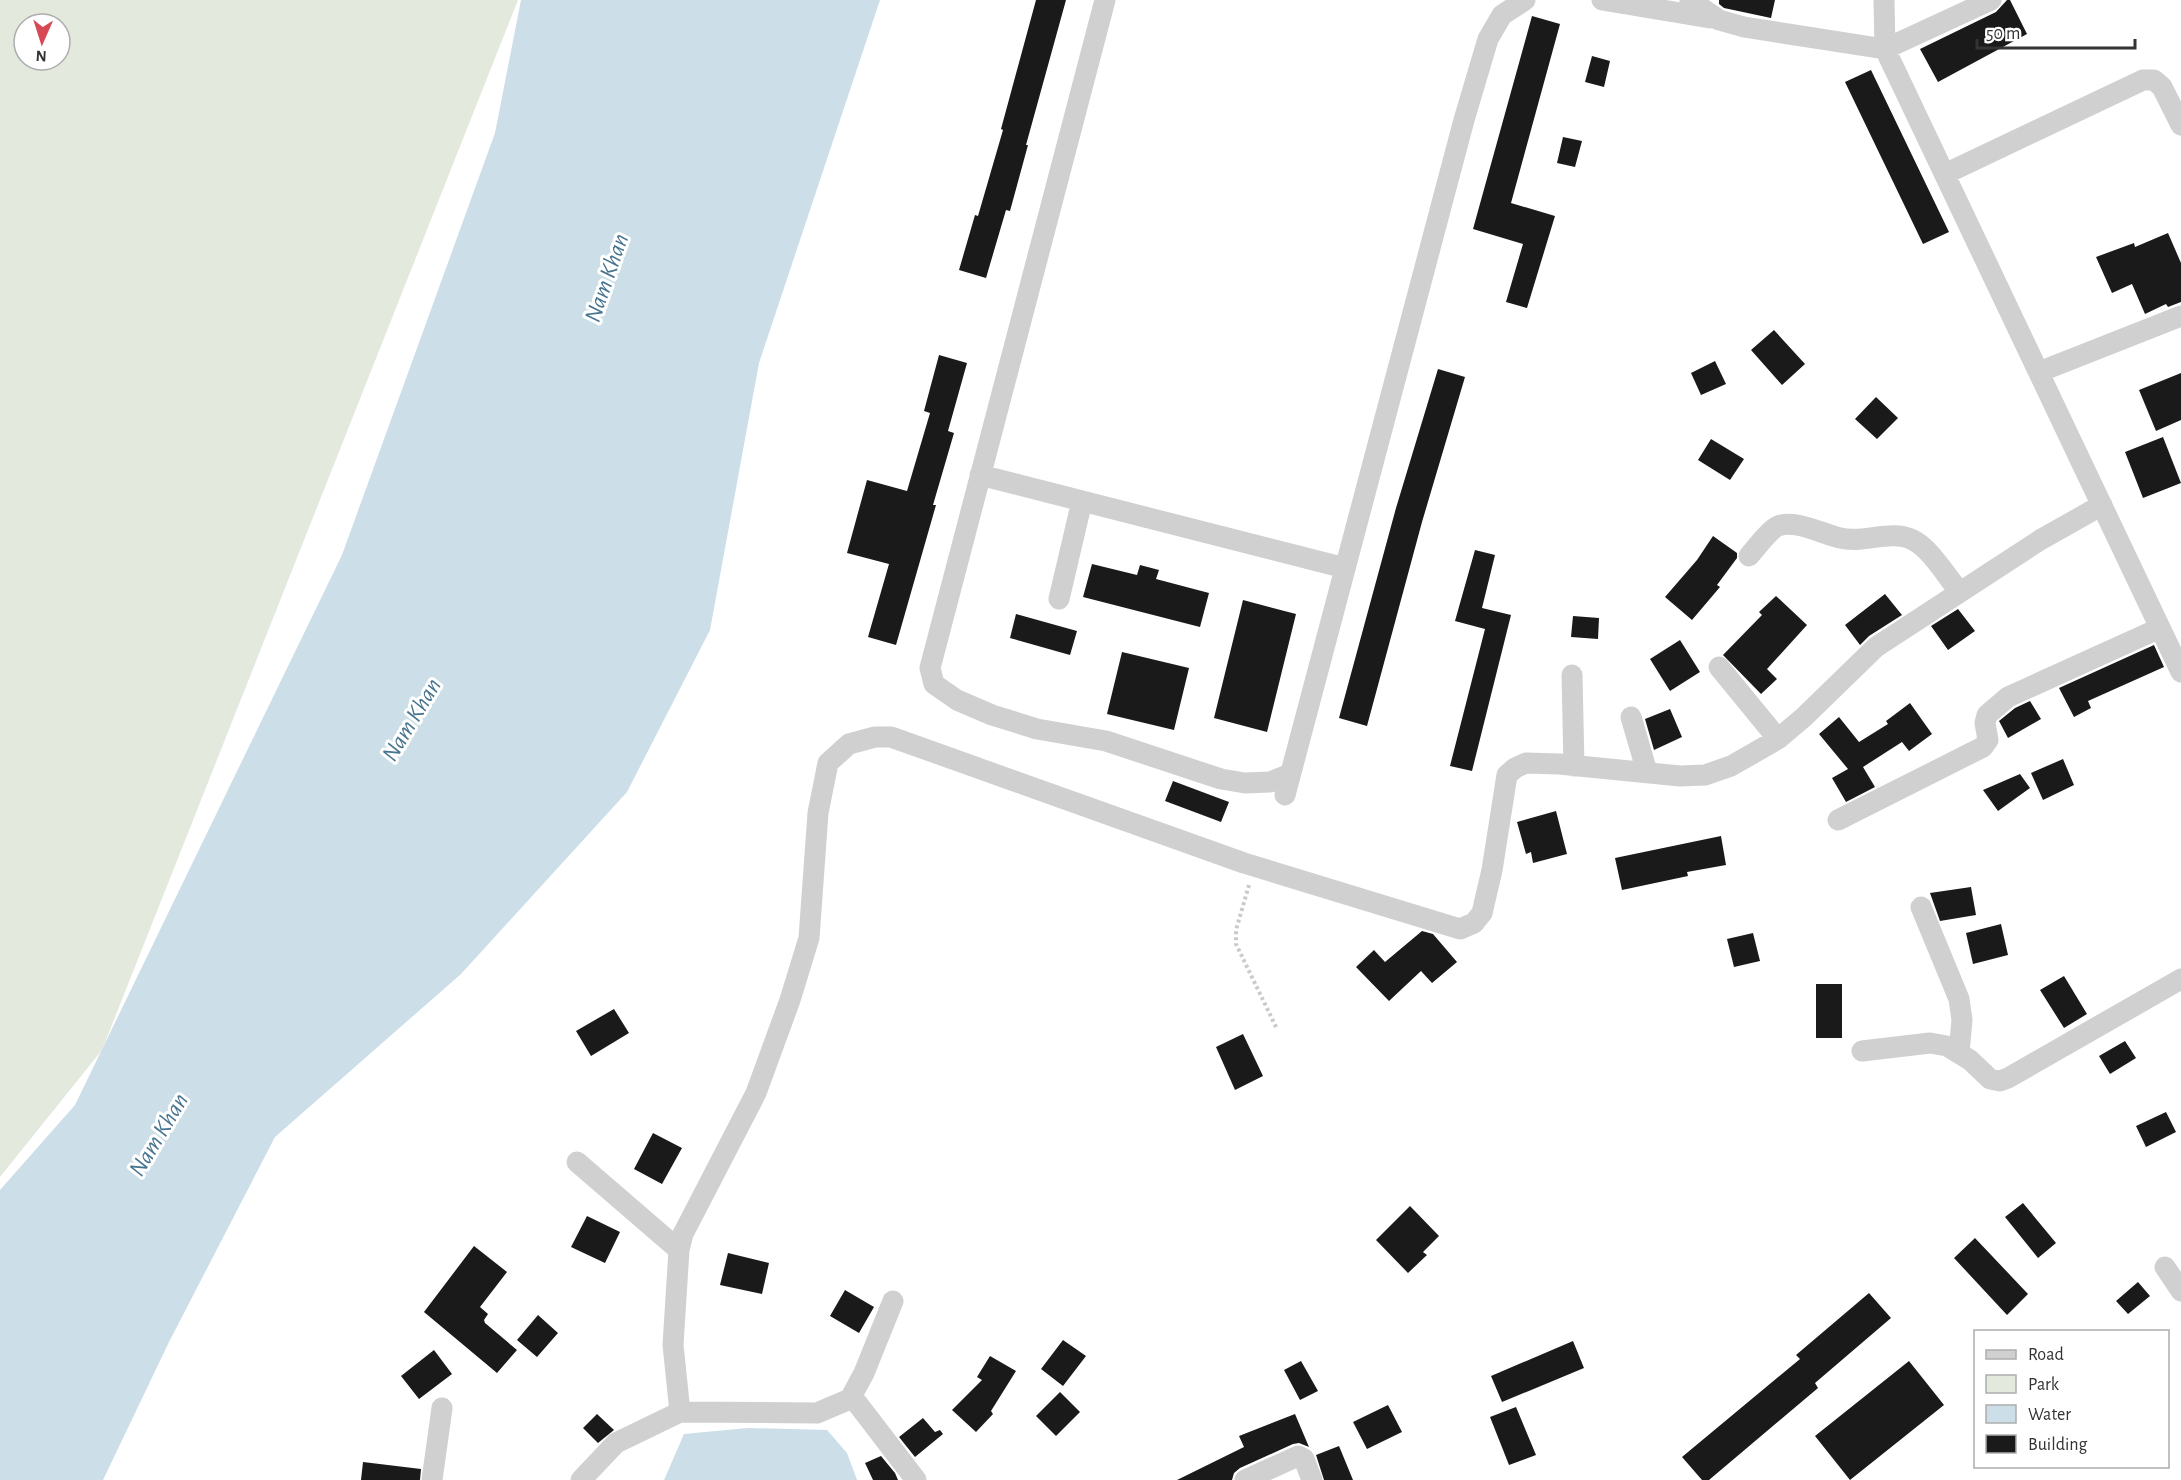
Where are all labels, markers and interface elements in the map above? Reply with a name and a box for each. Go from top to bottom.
north arrow [12,12,72,72]
scale bar [1977,12,2134,50]
text: 50 m [1986,25,2020,43]
text: N [35,48,47,64]
water label: Nam Khan [581,231,633,325]
water label: Nam Khan [378,674,446,766]
water label: Nam Khan [125,1089,193,1181]
legend [1974,1330,2169,1468]
text: Road [2028,1346,2064,1364]
text: Park [2028,1376,2060,1394]
text: Water [2028,1406,2071,1424]
text: Building [2028,1436,2088,1454]

